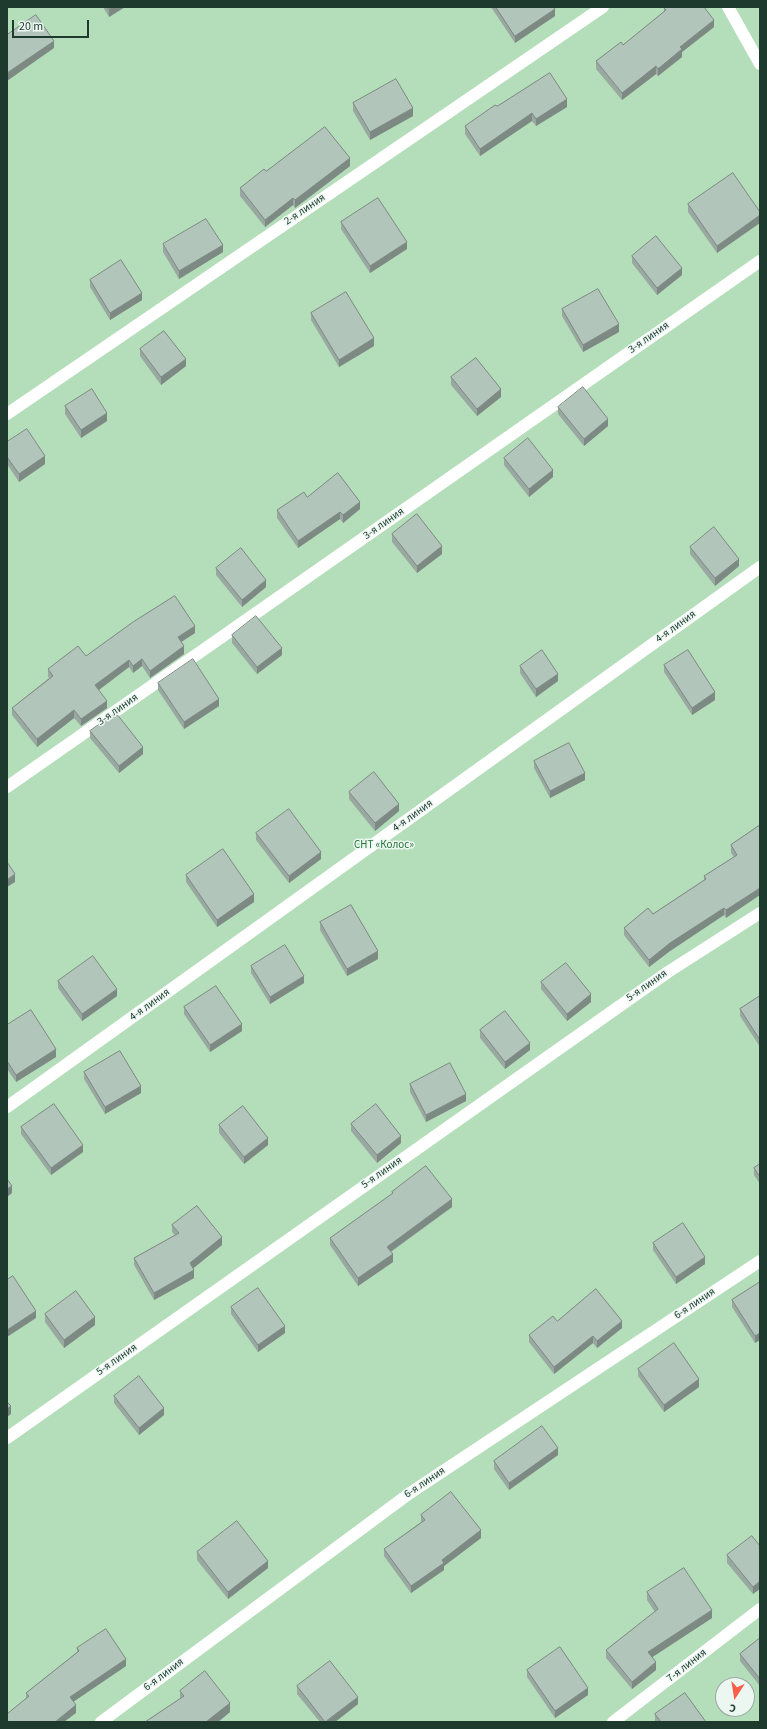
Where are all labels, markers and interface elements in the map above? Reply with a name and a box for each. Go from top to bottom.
scale bar [14,12,91,38]
text: 20 m [19,18,43,35]
street label: 2-я линия [282,191,328,229]
street label: 3-я линия [626,319,672,357]
street label: 3-я линия [361,505,407,543]
street label: 4-я линия [653,608,699,646]
street label: 3-я линия [95,691,141,729]
street label: 4-я линия [390,797,436,835]
park label: СНТ «Колос» [354,839,414,853]
street label: 5-я линия [624,967,670,1005]
street label: 4-я линия [127,986,173,1024]
street label: 5-я линия [359,1154,405,1192]
street label: 6-я линия [672,1285,718,1323]
street label: 5-я линия [94,1341,140,1379]
street label: 6-я линия [402,1464,448,1502]
street label: 7-я линия [665,1646,709,1686]
street label: 6-я линия [141,1656,187,1694]
north arrow [715,1677,755,1717]
text: С [728,1700,737,1716]

